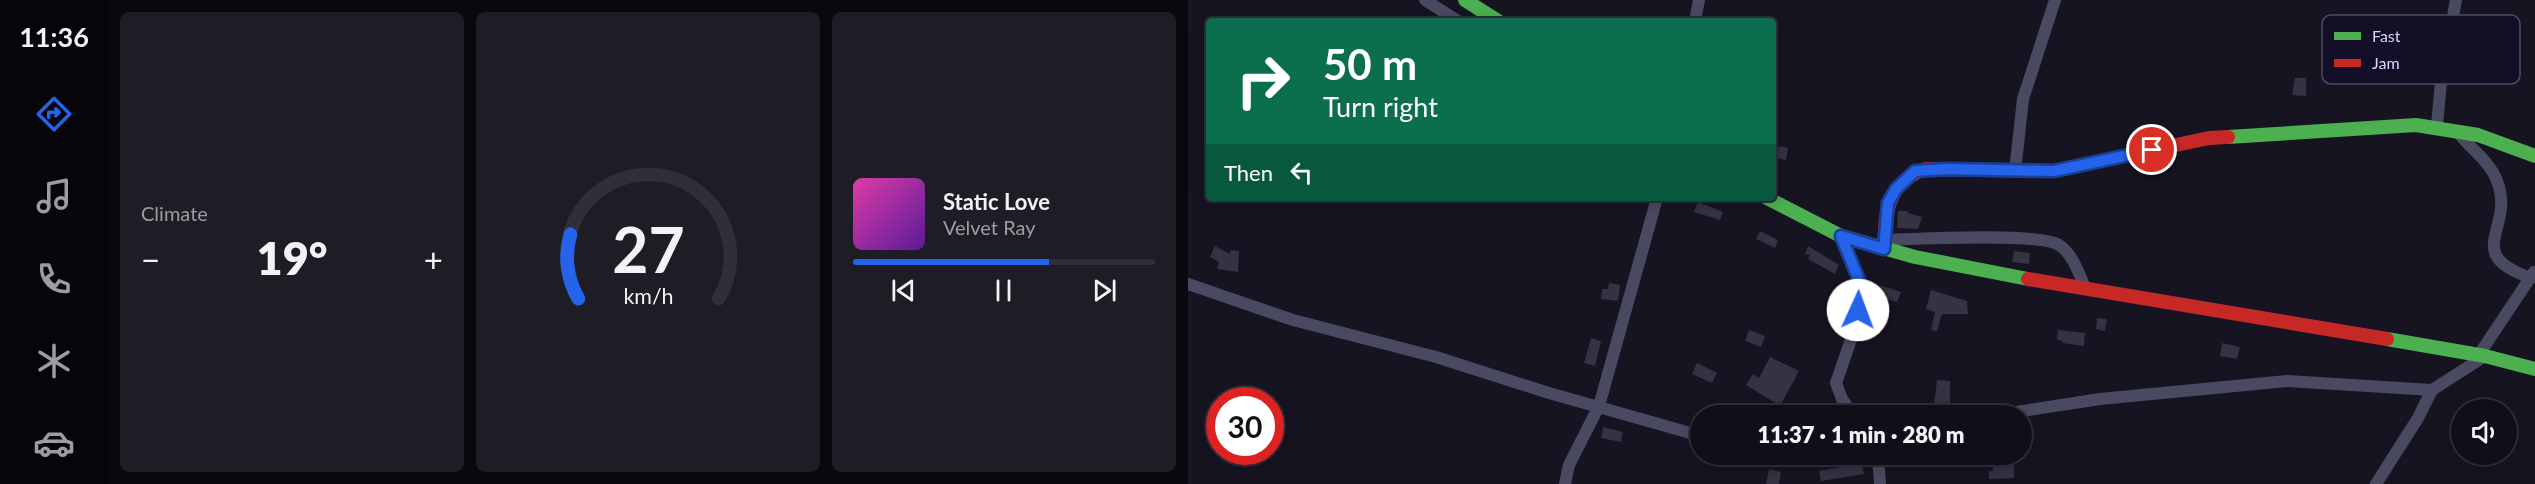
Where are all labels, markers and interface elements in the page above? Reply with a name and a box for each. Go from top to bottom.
legend [2322,15,2520,84]
text: 11:36 [19,20,89,53]
text: Fast [2372,26,2401,45]
text: 50 m [1323,39,1417,89]
icon: right [1224,42,1302,120]
text: Jam [2372,53,2400,72]
text: Turn right [1323,90,1438,123]
icon: directions [33,93,75,135]
pin [2126,124,2177,175]
icon: arrive [2135,133,2168,166]
icon: left [1285,156,1318,189]
text: Then [1224,159,1273,186]
icon: music [33,175,75,217]
text: Static Love [943,188,1050,215]
text: Climate [141,201,208,225]
text: 27 [612,211,684,286]
text: Velvet Ray [943,215,1036,239]
text: 19° [257,231,327,285]
text: − [141,239,160,279]
text: + [424,239,443,279]
icon: phone [33,258,75,300]
icon: previous [887,274,920,307]
icon: pause [987,274,1020,307]
icon: next [1088,274,1121,307]
position arrow [1826,278,1890,342]
text: km/h [623,283,673,309]
icon: climate [33,340,75,382]
speed limit sign: 30 [1206,387,1284,465]
map controls [2451,399,2517,465]
button: sound [2451,399,2517,465]
text: 11:37 · 1 min · 280 m [1758,421,1964,448]
icon: car [33,422,75,464]

